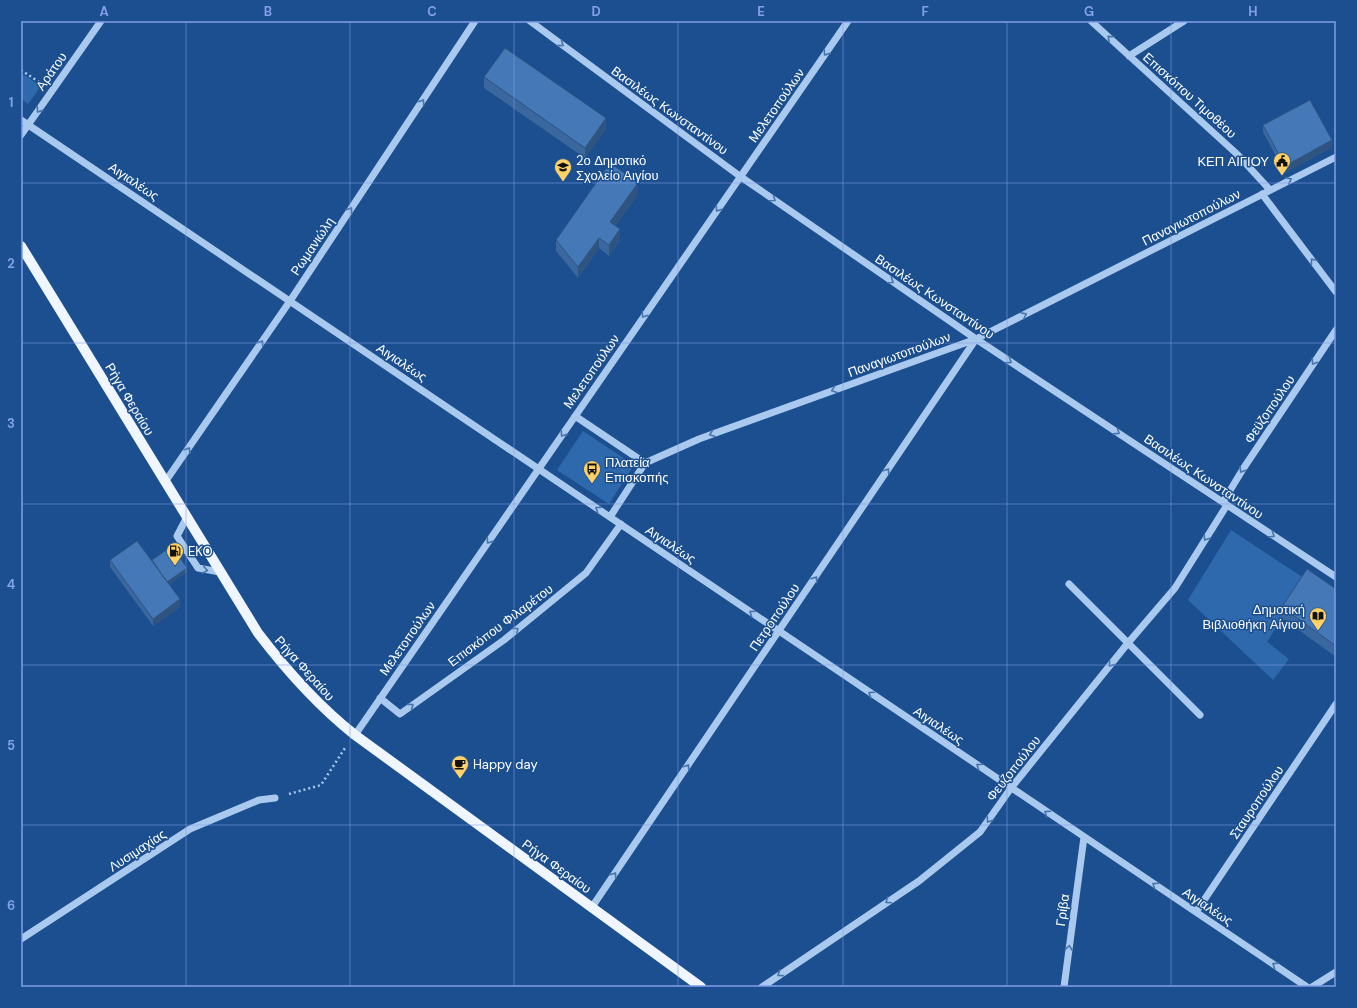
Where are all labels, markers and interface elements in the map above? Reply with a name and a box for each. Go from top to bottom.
text: A [99,3,109,20]
text: B [264,3,272,20]
text: C [427,3,437,20]
text: D [591,3,601,20]
text: E [757,3,765,20]
text: F [921,3,929,20]
text: G [1084,3,1094,20]
text: H [1248,3,1258,20]
one-way arrow [1107,36,1115,43]
one-way arrow [557,39,564,47]
street label: Αράτου [32,49,71,94]
one-way arrow [823,49,831,56]
street label: Επισκόπου Τιμοθέου [1139,49,1240,142]
street label: Βασιλέως Κωνσταντίνου [608,62,731,159]
street label: Μελετοπούλων [745,65,808,146]
text: 1 [9,94,13,111]
one-way arrow [417,99,424,106]
one-way arrow [36,106,44,113]
public building icon: ΚΕΠ ΑΙΓΙΟΥ [1272,151,1292,176]
place label: 2ο Δημοτικό Σχολείο Αιγίου [576,152,659,184]
place label: ΚΕΠ ΑΙΓΙΟΥ [1197,153,1269,170]
school or university icon: 2ο Δημοτικό Σχολείο Αιγίου [553,157,573,182]
street label: Αιγιαλέως [105,158,162,204]
one-way arrow [1285,178,1293,185]
street label: Παναγιωτοπούλων [1139,185,1243,250]
one-way arrow [769,194,776,202]
one-way arrow [716,204,723,211]
one-way arrow [345,207,353,214]
street label: Ρωμανιώλη [287,214,338,279]
street label: Βασιλέως Κωνσταντίνου [872,250,998,343]
text: 2 [7,255,15,272]
one-way arrow [1310,259,1317,266]
one-way arrow [887,276,894,283]
one-way arrow [642,311,649,318]
one-way arrow [1019,312,1027,320]
street label: Παναγιωτοπούλων [845,328,953,381]
street label: Μελετοπούλων [560,331,623,412]
street label: Αιγιαλέως [373,339,430,385]
one-way arrow [256,340,264,347]
one-way arrow [1005,356,1012,364]
one-way arrow [1312,358,1319,365]
street label: Ρήγα Φεραίου [101,360,158,439]
street label: Φεϋζοπούλου [1240,372,1298,447]
one-way arrow [831,386,838,394]
text: 3 [7,415,15,432]
one-way arrow [1113,428,1120,435]
one-way arrow [708,429,715,438]
one-way arrow [560,430,568,437]
street label: Βασιλέως Κωνσταντίνου [1141,430,1267,523]
one-way arrow [183,447,190,454]
place label: Πλατεία Επισκοπής [605,454,668,486]
bus stop icon: Πλατεία Επισκοπής [582,459,602,484]
one-way arrow [1240,466,1247,473]
one-way arrow [882,468,890,475]
one-way arrow [595,507,602,514]
street label: Αιγιαλέως [642,521,699,567]
one-way arrow [1268,530,1275,537]
one-way arrow [1204,534,1211,541]
one-way arrow [486,537,494,544]
fuel station icon: EKO [165,541,185,566]
place label: EKO [188,543,212,560]
one-way arrow [202,565,208,573]
text: 4 [7,576,15,593]
one-way arrow [810,576,817,583]
street label: Επισκόπου Φιλαρέτου [444,580,556,670]
street label: Πετροπούλου [745,580,803,655]
street label: Μελετοπούλων [376,598,439,679]
place label: Δημοτική Βιβλιοθήκη Αίγιου [1202,601,1305,633]
library icon: Δημοτική Βιβλιοθήκη Αίγιου [1308,606,1328,631]
one-way arrow [749,610,756,618]
one-way arrow [512,627,519,634]
street label: Ρήγα Φεραίου [271,632,338,704]
one-way arrow [1109,659,1116,666]
one-way arrow [868,691,875,699]
street label: Αιγιαλέως [910,702,967,748]
one-way arrow [407,703,414,711]
street label: Φευζοπούλου [982,732,1044,805]
text: 5 [7,737,15,754]
cafe icon: Happy day [450,754,470,779]
place label: Happy day [473,756,538,773]
street label: Σταυροπούλου [1226,762,1287,842]
one-way arrow [976,763,983,771]
one-way arrow [682,765,689,772]
one-way arrow [1045,810,1052,817]
one-way arrow [986,816,994,823]
street label: Λυσιμαχίας [105,826,169,875]
street label: Ρήγα Φεραίου [519,836,595,897]
one-way arrow [609,872,617,879]
one-way arrow [1153,883,1160,890]
street label: Αιγιαλέως [1179,883,1236,929]
street label: Γρίβα [1052,892,1073,927]
one-way arrow [885,896,892,904]
text: 6 [7,897,15,914]
one-way arrow [1064,945,1073,951]
one-way arrow [1272,962,1279,970]
one-way arrow [778,969,785,976]

